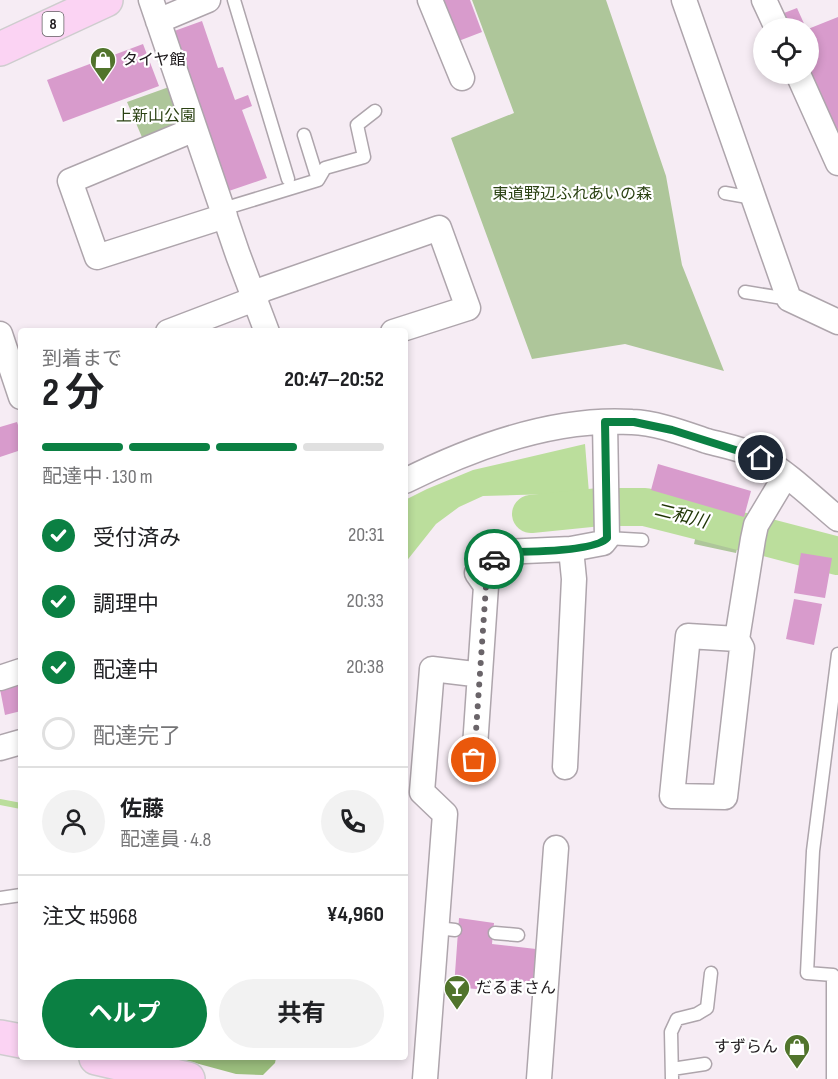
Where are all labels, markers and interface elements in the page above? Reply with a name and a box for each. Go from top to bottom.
road number: 8 [42,12,64,36]
map controls [753,18,819,84]
button: locate [753,18,819,84]
shop icon: タイヤ館 [88,45,118,83]
place label: タイヤ館 [122,51,186,70]
park label: 上新山公園 [116,107,196,126]
park label: 東道野辺ふれあいの森 [492,185,652,204]
text: 到着まで [42,347,122,371]
text: 20:47–20:52 [284,366,384,393]
text: 2 分 [42,370,104,417]
pin [735,432,786,483]
icon: home [744,441,777,474]
text: 配達中 · 130 m [42,465,153,489]
water label: 二和川 [652,499,712,533]
icon: check [42,519,75,552]
text: 20:31 [348,523,384,547]
text: 受付済み [93,525,181,552]
courier [464,529,524,589]
icon: car [478,543,511,576]
icon: check [42,585,75,618]
text: 20:33 [347,589,384,613]
text: 調理中 [93,591,159,618]
icon: check [42,651,75,684]
text: 20:38 [346,655,384,679]
text: 配達中 [93,657,159,684]
text: 配達完了 [93,723,181,750]
pin [448,734,499,785]
icon: bag [457,743,490,776]
button: person [42,790,105,853]
button: phone [321,790,384,853]
text: 佐藤 [120,796,164,823]
text: 配達員 · 4.8 [120,828,211,852]
text: ¥4,960 [327,901,384,928]
text: 注文 #5968 [42,904,137,931]
bar icon: だるまさん [442,973,472,1011]
button: ヘルプ [42,979,207,1048]
button: 共有 [219,979,384,1048]
place label: だるまさん [476,979,556,998]
shop icon: すずらん [782,1032,812,1070]
place label: すずらん [714,1038,778,1057]

